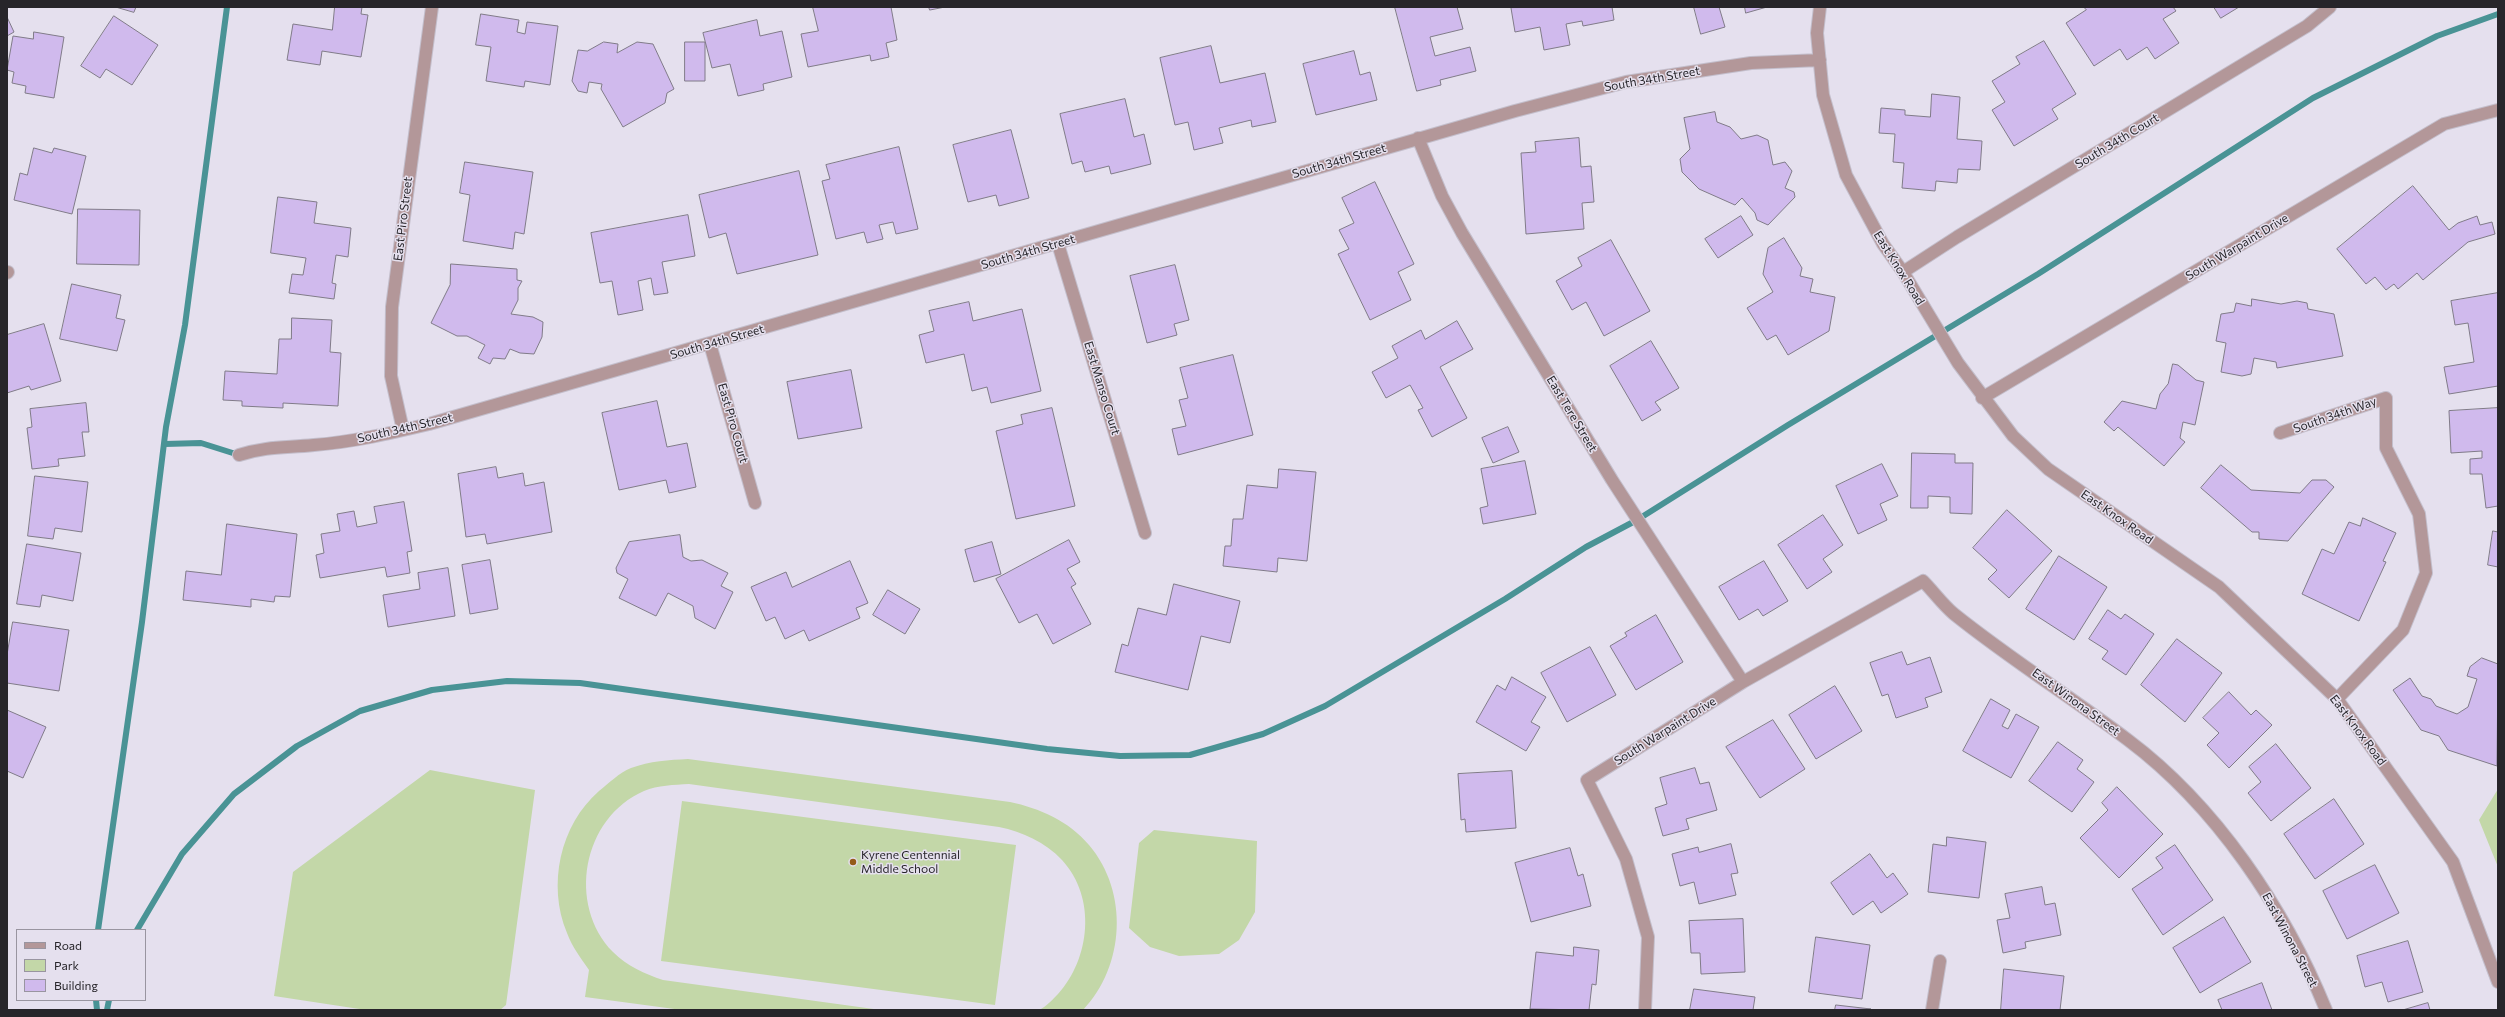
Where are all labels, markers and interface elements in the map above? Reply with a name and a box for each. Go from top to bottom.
street label: South 34th Street [1603,63,1701,95]
street label: South 34th Court [2073,110,2161,172]
street label: South 34th Street [1290,141,1388,181]
street label: East Piro Street [391,176,415,262]
street label: South Warpaint Drive [2183,211,2291,283]
street label: East Knox Road [1870,228,1928,308]
street label: South 34th Street [979,232,1077,272]
street label: South 34th Street [668,322,766,362]
street label: East Manso Court [1081,339,1123,437]
street label: East Tere Street [1544,373,1600,455]
street label: East Piro Court [715,381,751,465]
street label: South 34th Way [2291,394,2379,436]
street label: South 34th Street [356,410,454,446]
street label: East Knox Road [2078,487,2156,547]
street label: East Winona Street [2029,665,2123,739]
street label: East Knox Road [2327,692,2389,768]
street label: South Warpaint Drive [1611,694,1719,768]
place label: Kyrene Centennial Middle School [861,848,960,876]
marker: Kyrene Centennial Middle School [848,857,858,867]
street label: East Winona Street [2259,890,2321,990]
legend [16,929,146,1001]
text: Road [54,938,82,952]
text: Park [54,958,79,972]
text: Building [54,978,98,992]

